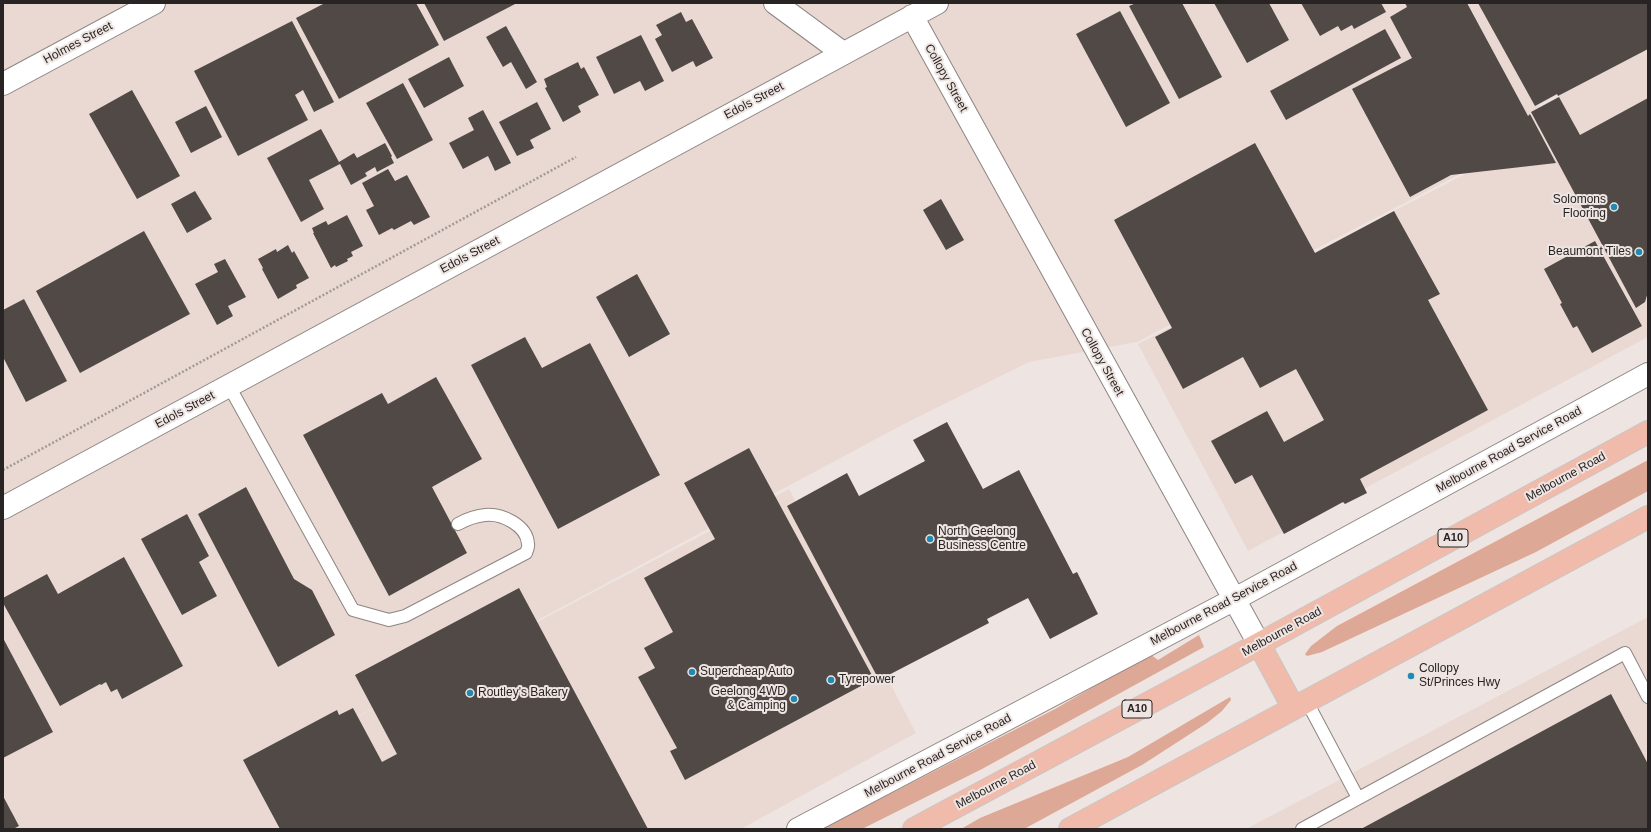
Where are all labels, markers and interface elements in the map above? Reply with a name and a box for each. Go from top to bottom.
street label: Holmes Street [41,19,115,67]
street label: Collopy Street [921,42,971,114]
street label: Edols Street [722,79,786,123]
place label: Solomons Flooring [1553,193,1606,221]
marker: Solomons Flooring [1609,202,1619,212]
street label: Edols Street [438,233,502,277]
place label: Beaumont Tiles [1548,245,1631,259]
marker: Beaumont Tiles [1634,247,1644,257]
street label: Collopy Street [1077,326,1127,398]
street label: Edols Street [153,388,217,432]
street label: Melbourne Road Service Road [1434,404,1584,496]
street label: Melbourne Road [1524,449,1608,505]
place label: North Geelong Business Centre [938,525,1026,553]
road number: A10 [1438,529,1468,547]
marker: North Geelong Business Centre [925,534,935,544]
street label: Melbourne Road Service Road [1148,559,1300,649]
street label: Melbourne Road [1240,604,1324,660]
place label: Collopy St/Princes Hwy [1419,662,1500,690]
place label: Supercheap Auto [700,665,793,679]
marker: Supercheap Auto [687,667,697,677]
marker: Collopy St/Princes Hwy [1406,671,1416,681]
place label: Tyrepower [839,673,895,687]
marker: Tyrepower [826,675,836,685]
place label: Geelong 4WD & Camping [711,685,786,713]
place label: Routley's Bakery [478,686,568,700]
marker: Routley's Bakery [465,688,475,698]
marker: Geelong 4WD & Camping [789,694,799,704]
road number: A10 [1122,700,1152,718]
street label: Melbourne Road Service Road [862,711,1014,801]
street label: Melbourne Road [953,758,1039,812]

